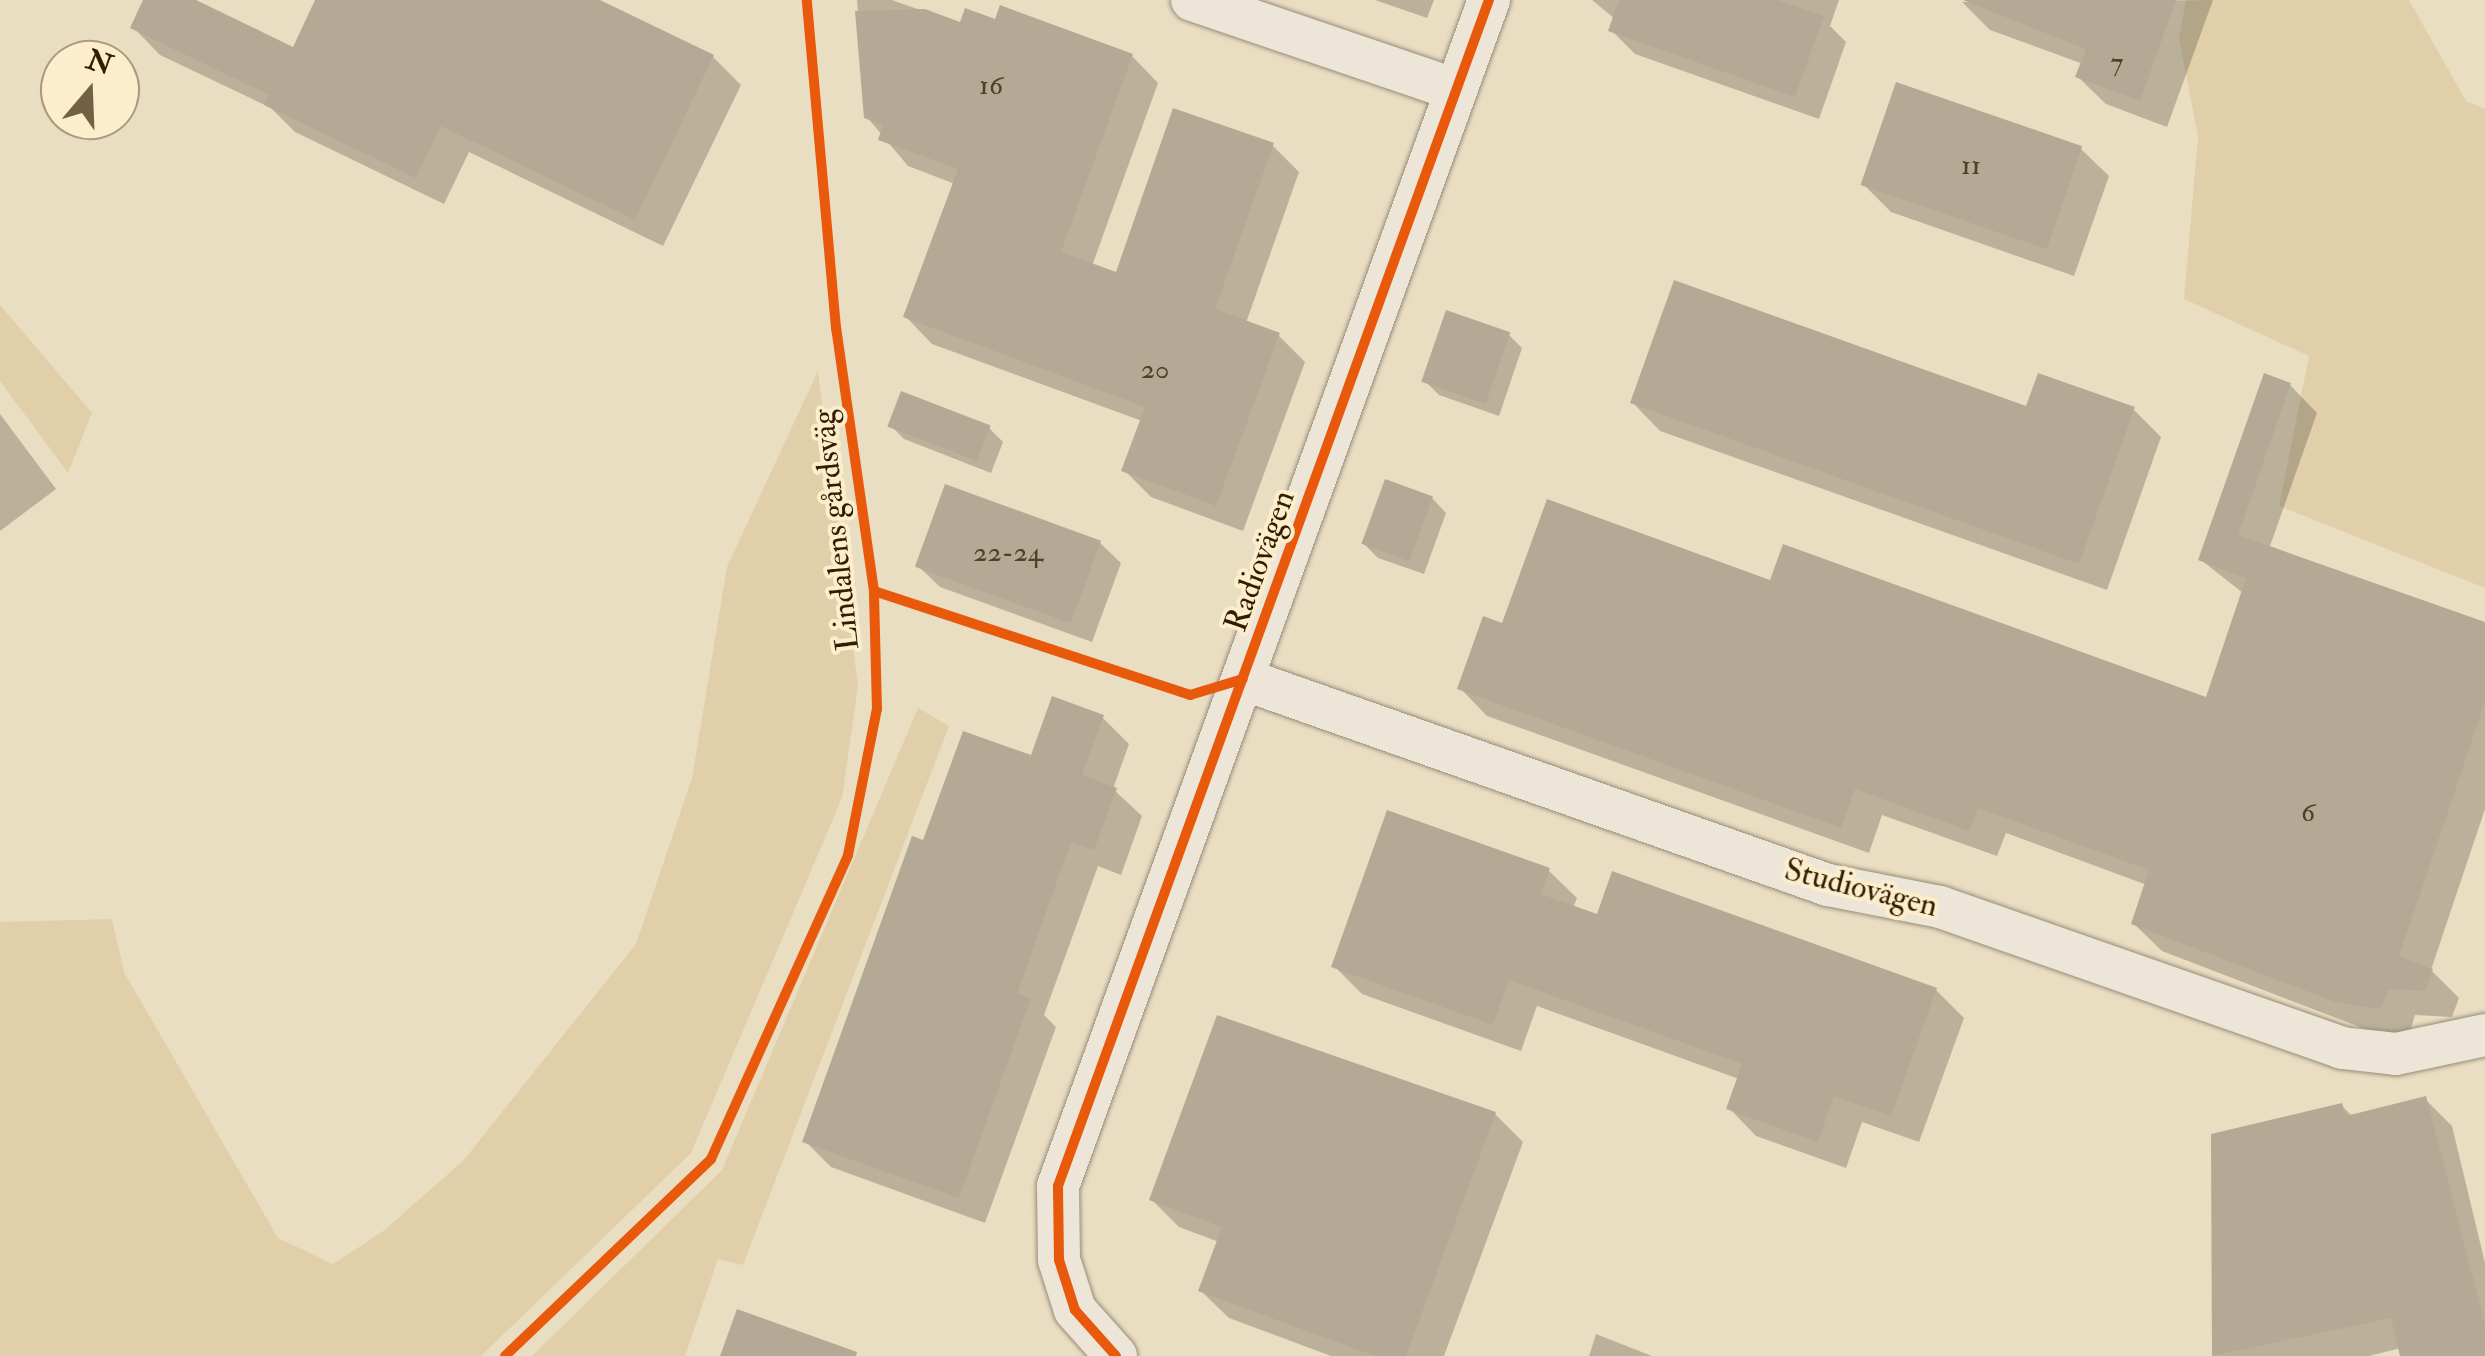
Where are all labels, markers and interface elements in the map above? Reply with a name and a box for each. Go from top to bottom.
north arrow [40,40,140,140]
text: N [82,42,117,84]
house number: 7 [2111,46,2123,80]
house number: 16 [979,69,1003,103]
house number: 11 [1961,149,1981,183]
house number: 20 [1141,353,1169,387]
street label: Lindalens gårdsväg [804,407,868,653]
street label: Radiovägen [1217,485,1303,637]
house number: 22-24 [973,536,1043,570]
house number: 6 [2301,796,2315,830]
street label: Studiovägen [1780,850,1942,926]

